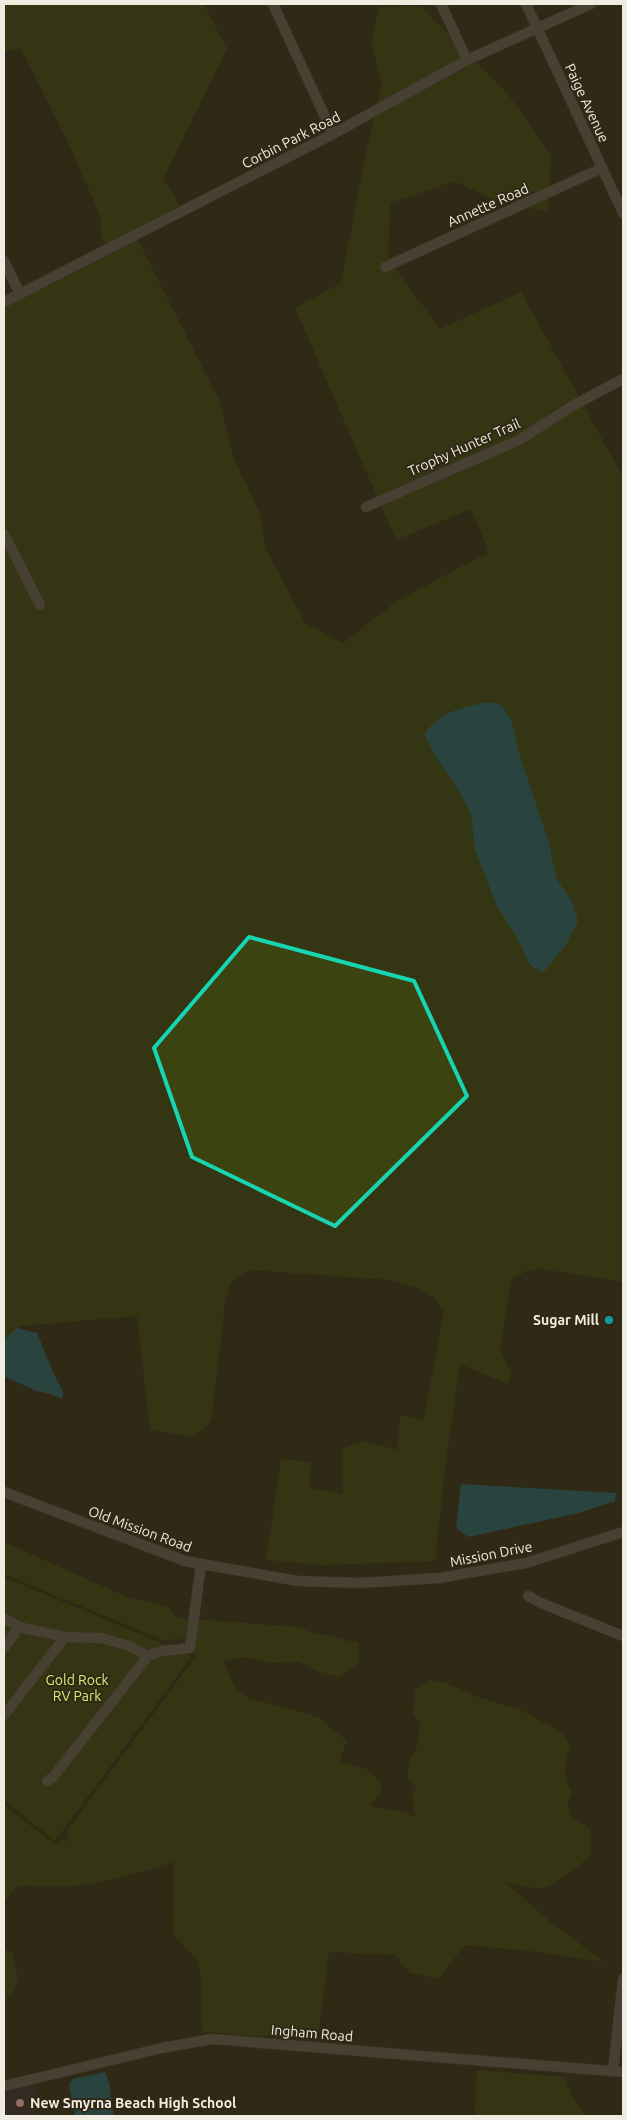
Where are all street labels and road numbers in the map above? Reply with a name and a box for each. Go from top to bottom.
street label: Paige Avenue [562,61,612,145]
street label: Corbin Park Road [239,108,343,172]
street label: Annette Road [445,180,531,230]
street label: Trophy Hunter Trail [405,415,523,479]
street label: Old Mission Road [86,1503,194,1555]
street label: Mission Drive [448,1538,534,1570]
street label: Ingham Road [270,2021,354,2045]

